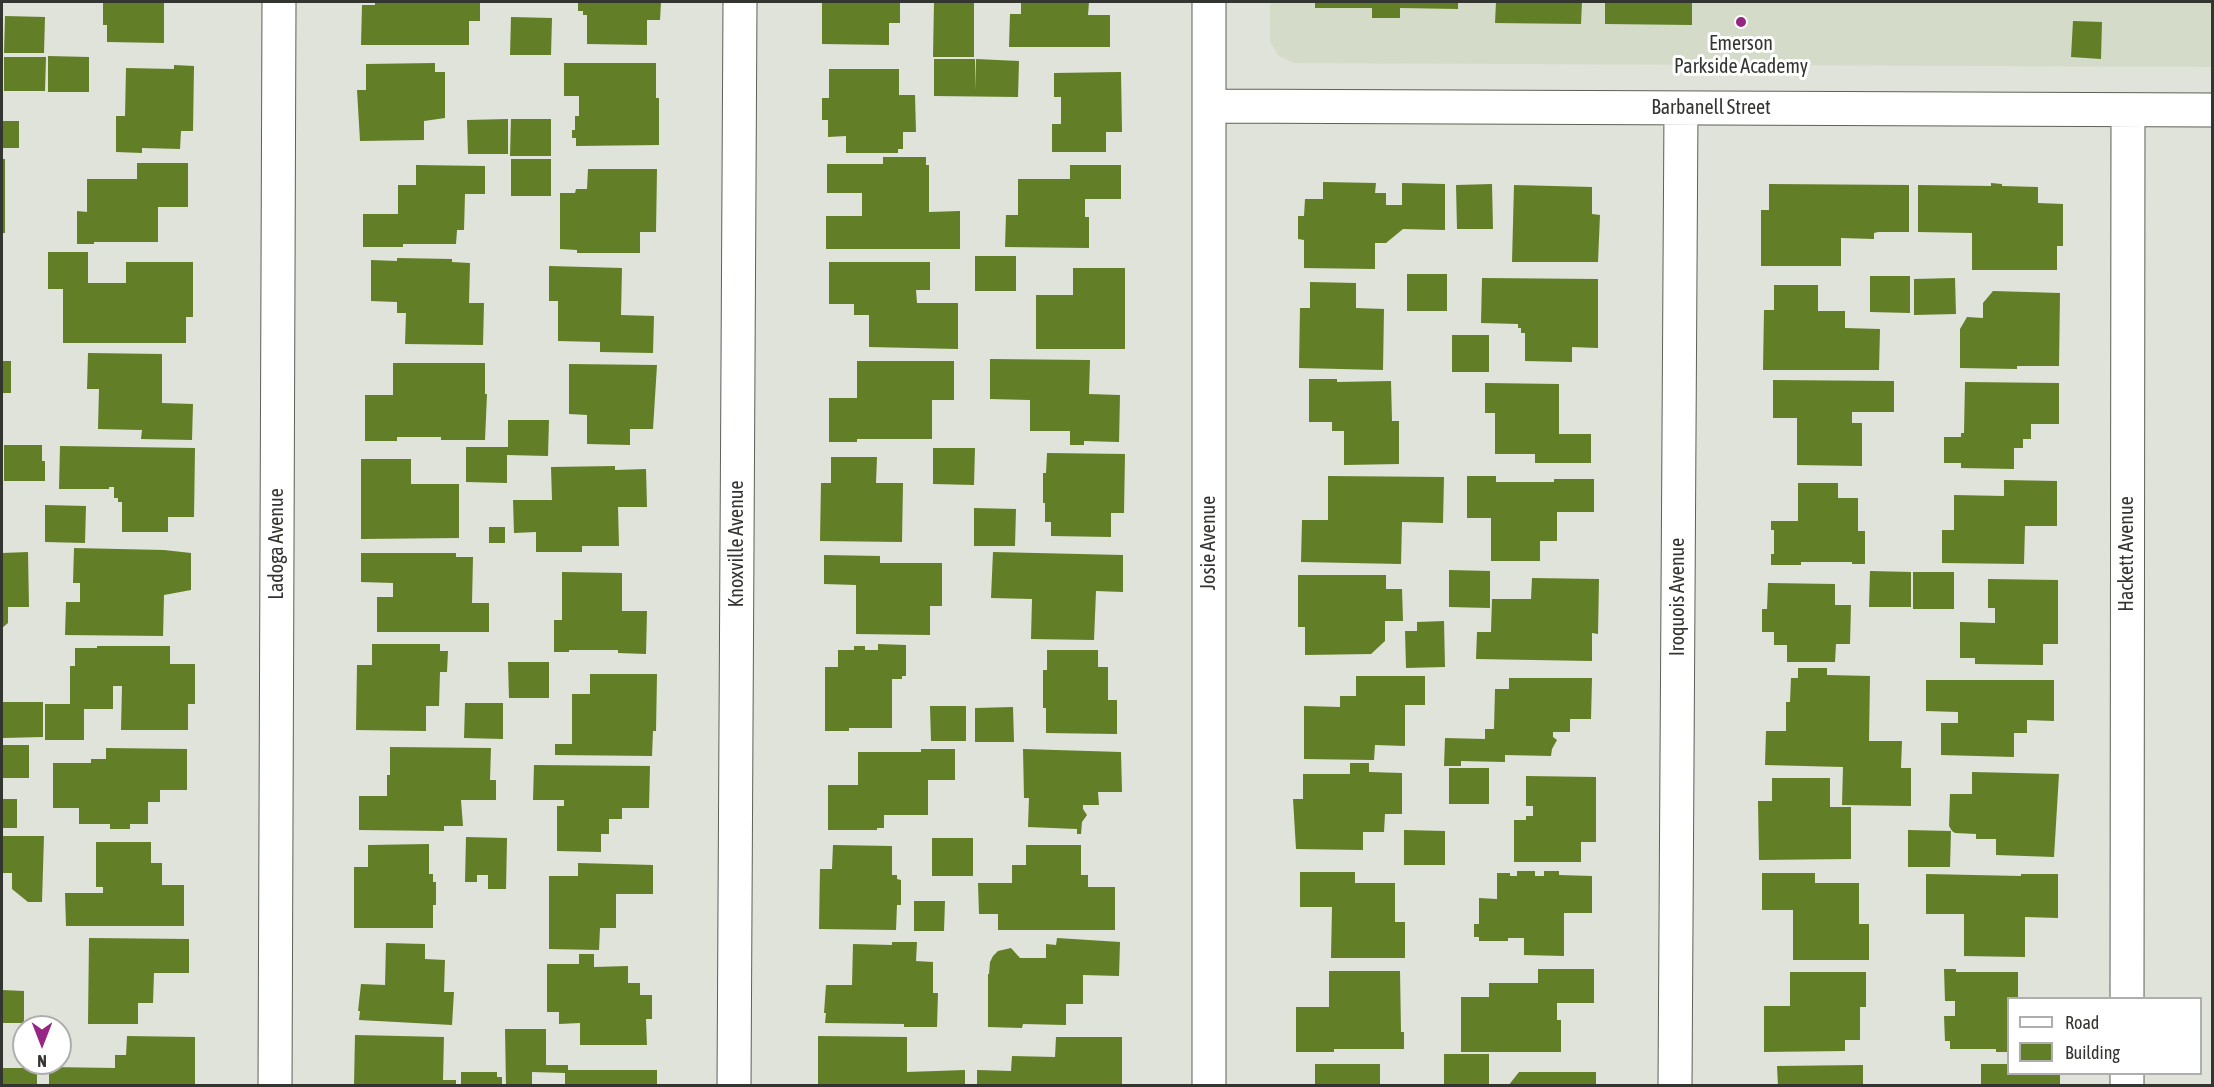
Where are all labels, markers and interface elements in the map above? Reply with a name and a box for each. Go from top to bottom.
marker: Emerson Parkside Academy [1734,15,1748,29]
place label: Emerson Parkside Academy [1674,32,1808,79]
street label: Barbanell Street [1651,96,1771,120]
street label: Knoxville Avenue [725,480,749,608]
street label: Ladoga Avenue [265,488,289,600]
street label: Josie Avenue [1197,496,1221,590]
street label: Hackett Avenue [2115,496,2139,612]
street label: Iroquois Avenue [1666,538,1690,656]
legend [2007,997,2202,1075]
text: Road [2065,1012,2099,1033]
north arrow [12,1015,72,1075]
text: Building [2065,1042,2120,1063]
text: N [37,1052,47,1070]

